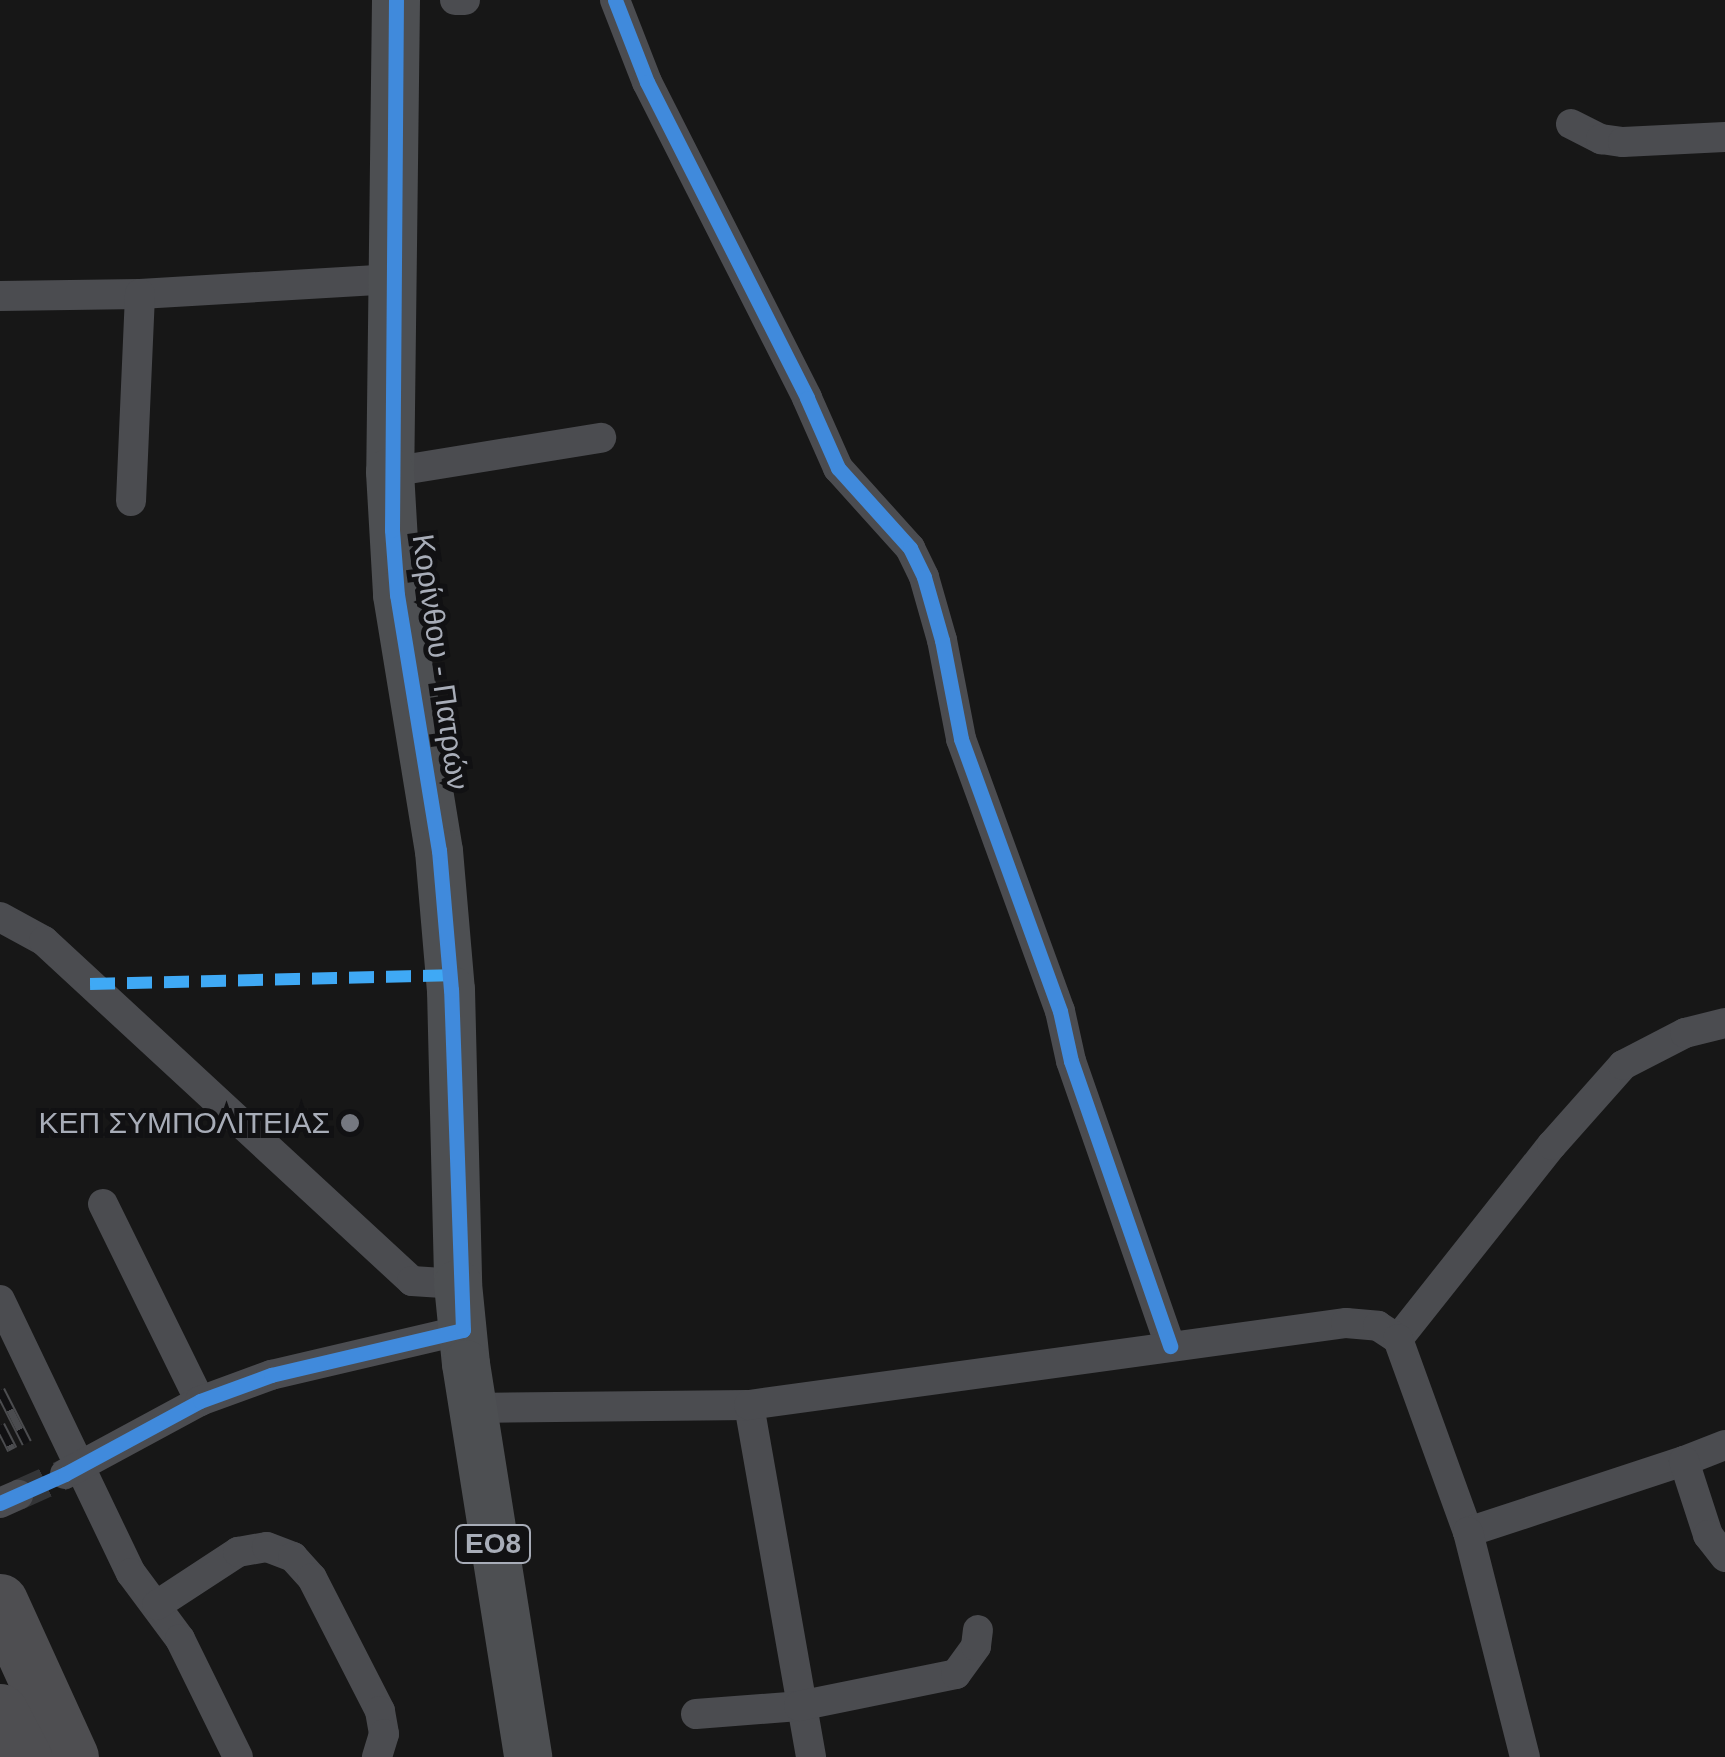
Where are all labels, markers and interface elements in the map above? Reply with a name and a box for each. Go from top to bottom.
street label: Κορίνθου - Πατρών [404,532,476,792]
place label: ΚΕΠ ΣΥΜΠΟΛΙΤΕΙΑΣ [38,1105,330,1141]
marker: ΚΕΠ ΣΥΜΠΟΛΙΤΕΙΑΣ [339,1112,361,1134]
road number: ΕΟ8 [453,1521,533,1567]

